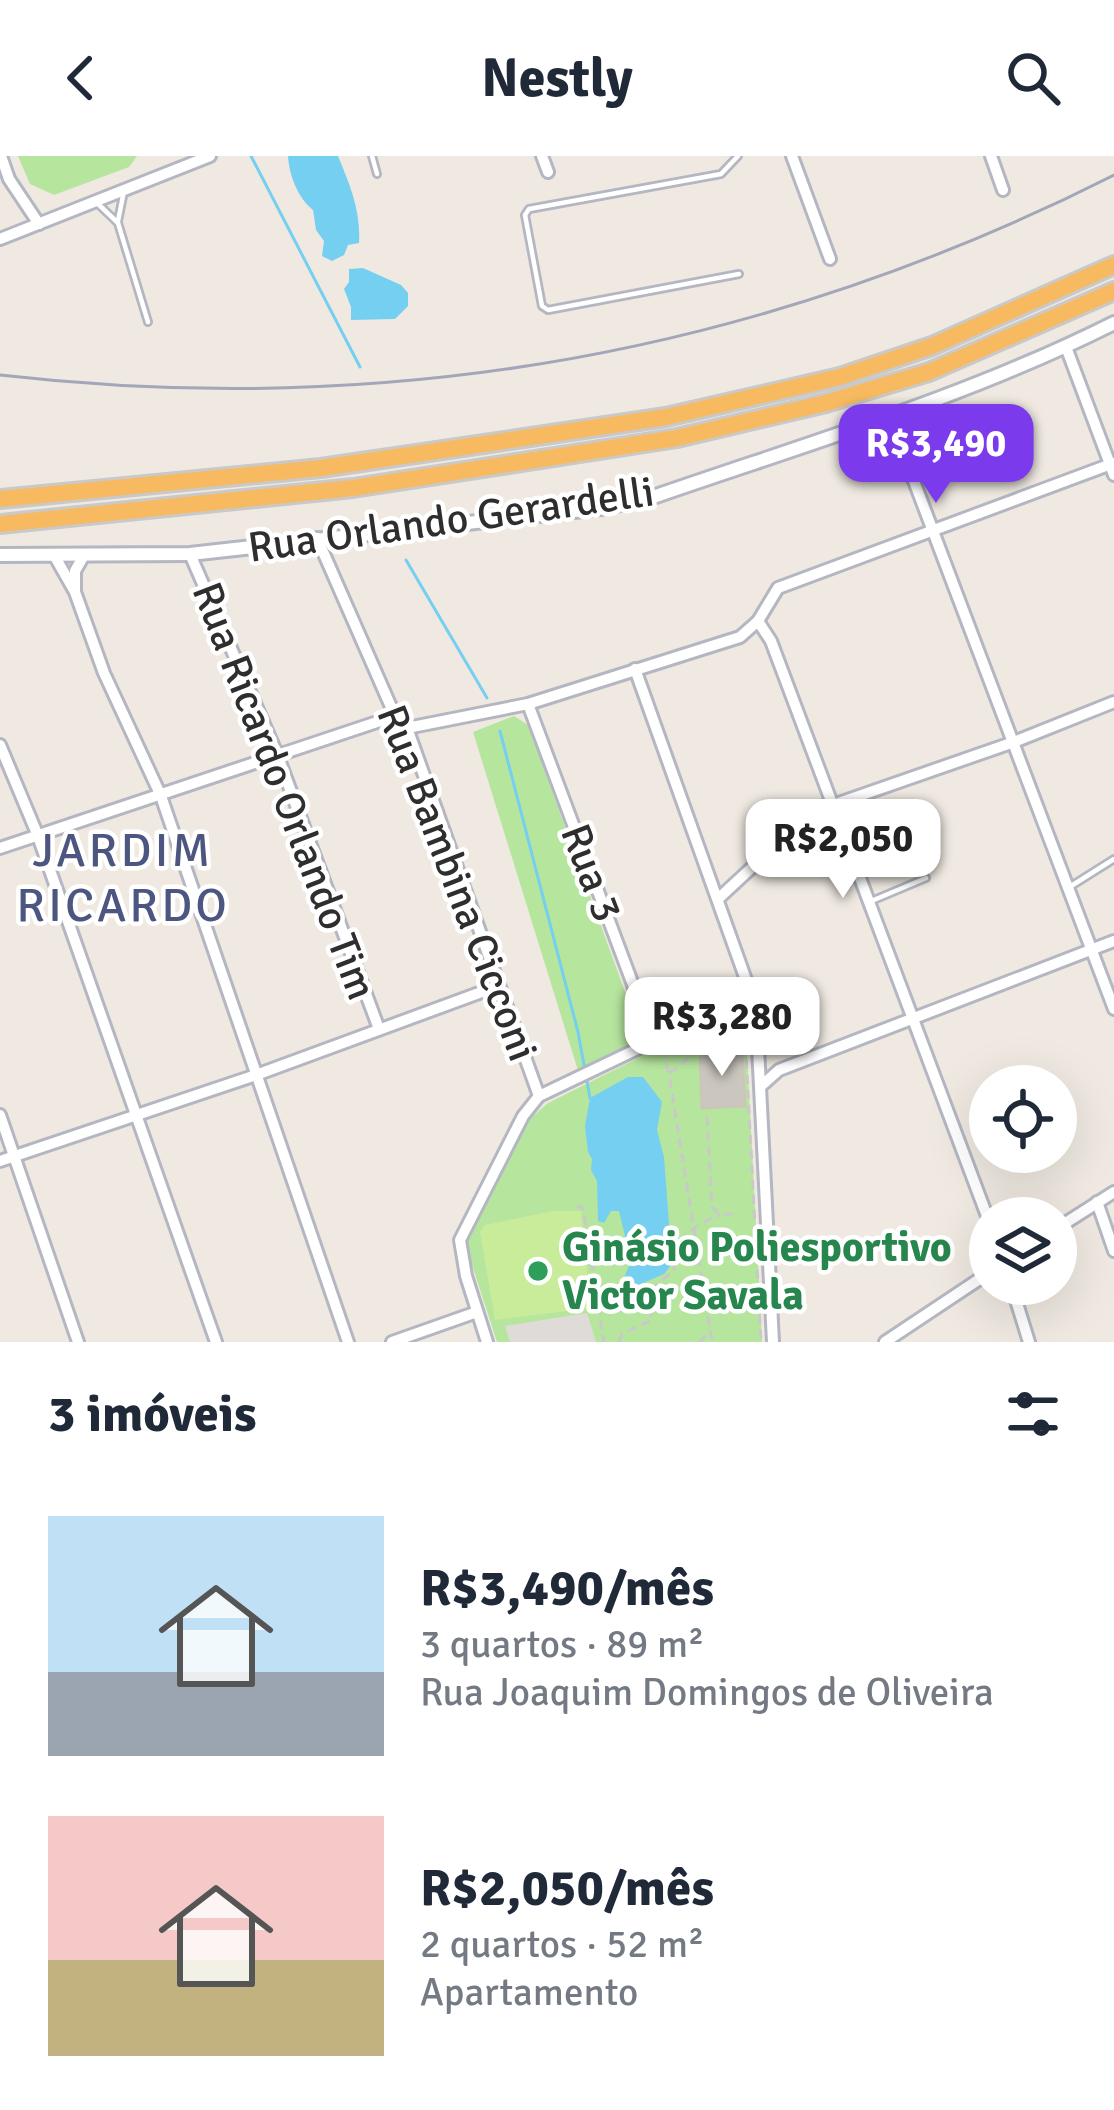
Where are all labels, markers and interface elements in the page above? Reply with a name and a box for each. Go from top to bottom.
icon: back [48,45,114,111]
text: Nestly [481,45,633,112]
icon: search [1000,45,1066,111]
pin: R$3,490 [825,404,1047,506]
text: R$3,490 [866,419,1006,467]
street label: Rua Orlando Gerardelli [245,466,657,574]
street label: Rua Ricardo Orlando Tim [181,575,387,1007]
street label: Rua Bambina Cicconi [366,698,548,1068]
pin: R$2,050 [732,799,954,901]
text: R$2,050 [773,814,913,862]
street label: Rua 3 [549,817,633,929]
district label: JARDIM RICARDO [16,821,230,935]
pin: R$3,280 [611,977,833,1079]
text: R$3,280 [652,992,792,1040]
map controls [969,1065,1077,1305]
button: locate [969,1065,1077,1173]
button: layers [969,1197,1077,1305]
place label: Ginásio Poliesportivo Victor Savala [562,1222,952,1321]
marker: Ginásio Poliesportivo Victor Savala [525,1258,551,1284]
icon: filters [1000,1381,1066,1447]
text: 3 imóveis [48,1383,257,1446]
text: R$3,490/mês [420,1557,714,1620]
icon: home [144,1564,288,1708]
text: 3 quartos · 89 m² [420,1620,704,1668]
text: Rua Joaquim Domingos de Oliveira [420,1668,994,1716]
text: R$2,050/mês [420,1857,714,1920]
icon: home [144,1864,288,2008]
text: 2 quartos · 52 m² [420,1920,704,1968]
text: Apartamento [420,1968,638,2016]

